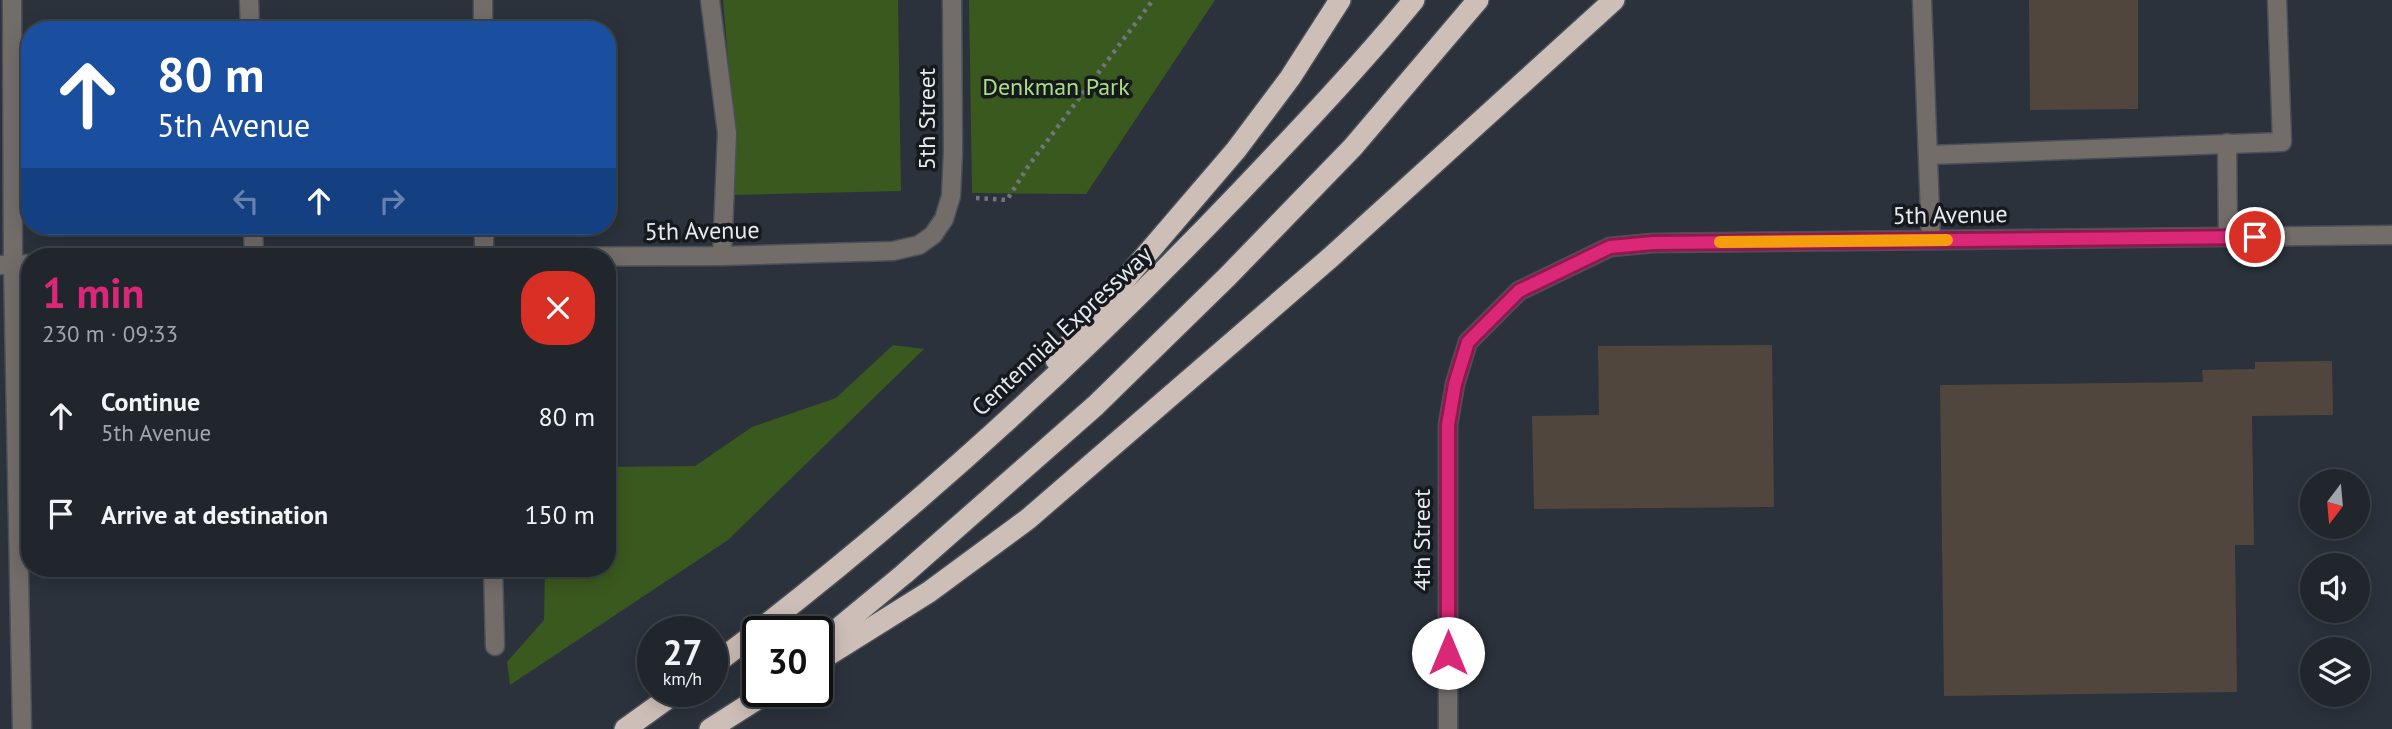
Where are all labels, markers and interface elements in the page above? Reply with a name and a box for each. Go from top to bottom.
text: 80 m [157,42,264,106]
icon: ahead [42,49,133,140]
street label: 5th Street [911,68,942,170]
park label: Denkman Park [982,71,1130,102]
text: 5th Avenue [157,104,310,146]
icon: left [227,182,265,220]
icon: ahead [300,182,338,220]
icon: right [373,182,411,220]
street label: 5th Avenue [1892,198,2008,231]
pin [2225,207,2285,267]
street label: 5th Avenue [644,214,760,247]
icon: arrive [2236,218,2274,256]
street label: Centennial Expressway [965,239,1158,422]
text: 1 min [42,265,144,320]
button: close [521,271,595,345]
text: 230 m · 09:33 [42,319,178,348]
text: Continue [101,385,200,418]
icon: ahead [42,397,80,435]
text: 80 m [539,400,595,433]
text: 5th Avenue [101,418,211,447]
north arrow [2300,469,2370,539]
map controls [2300,469,2370,707]
street label: 4th Street [1406,489,1437,591]
icon: arrive [42,495,80,533]
text: Arrive at destination [101,498,328,531]
text: 150 m [524,498,595,531]
button: sound [2300,553,2370,623]
speed limit sign: 30 [742,616,833,707]
position arrow [1411,616,1485,690]
text: 27 [663,629,702,675]
button: layers [2300,637,2370,707]
text: km/h [663,667,702,690]

